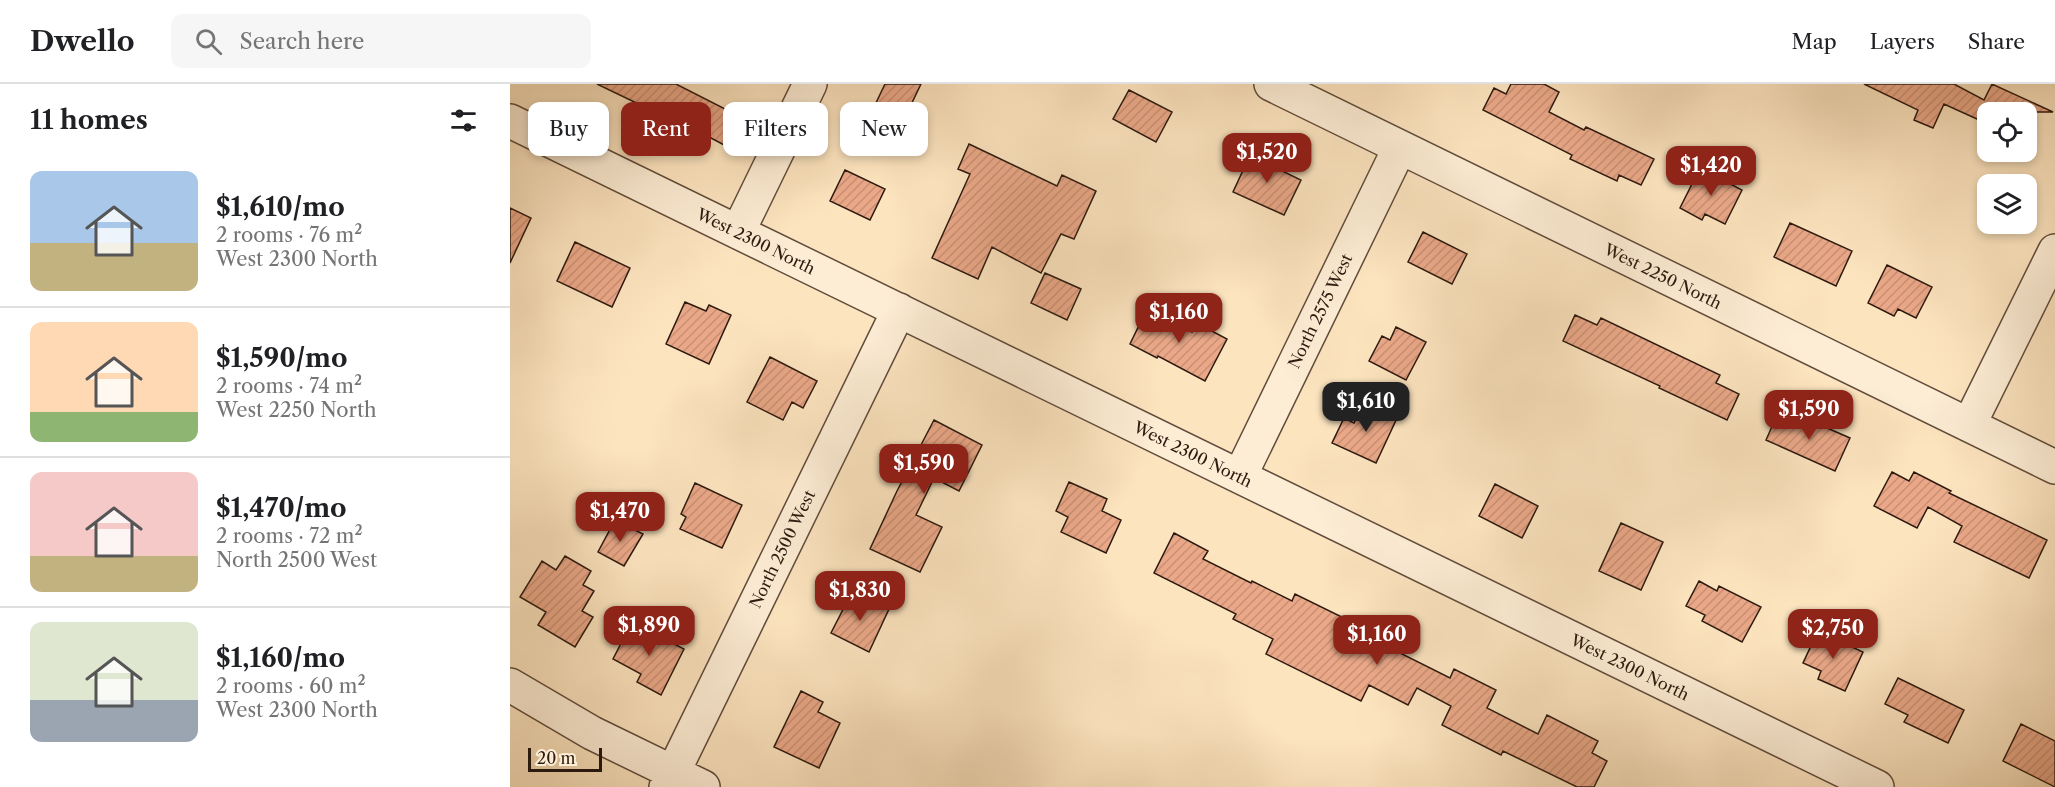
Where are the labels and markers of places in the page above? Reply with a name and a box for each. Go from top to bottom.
pin: $1,520 [1218,133,1316,184]
pin: $1,420 [1662,146,1760,197]
pin: $1,160 [1130,293,1228,344]
pin: $1,610 [1317,382,1415,433]
pin: $1,590 [1760,390,1858,441]
pin: $1,590 [875,444,973,495]
pin: $1,470 [571,492,669,543]
pin: $1,830 [811,571,909,622]
pin: $1,890 [600,606,698,657]
pin: $2,750 [1784,609,1882,660]
pin: $1,160 [1328,615,1426,666]

